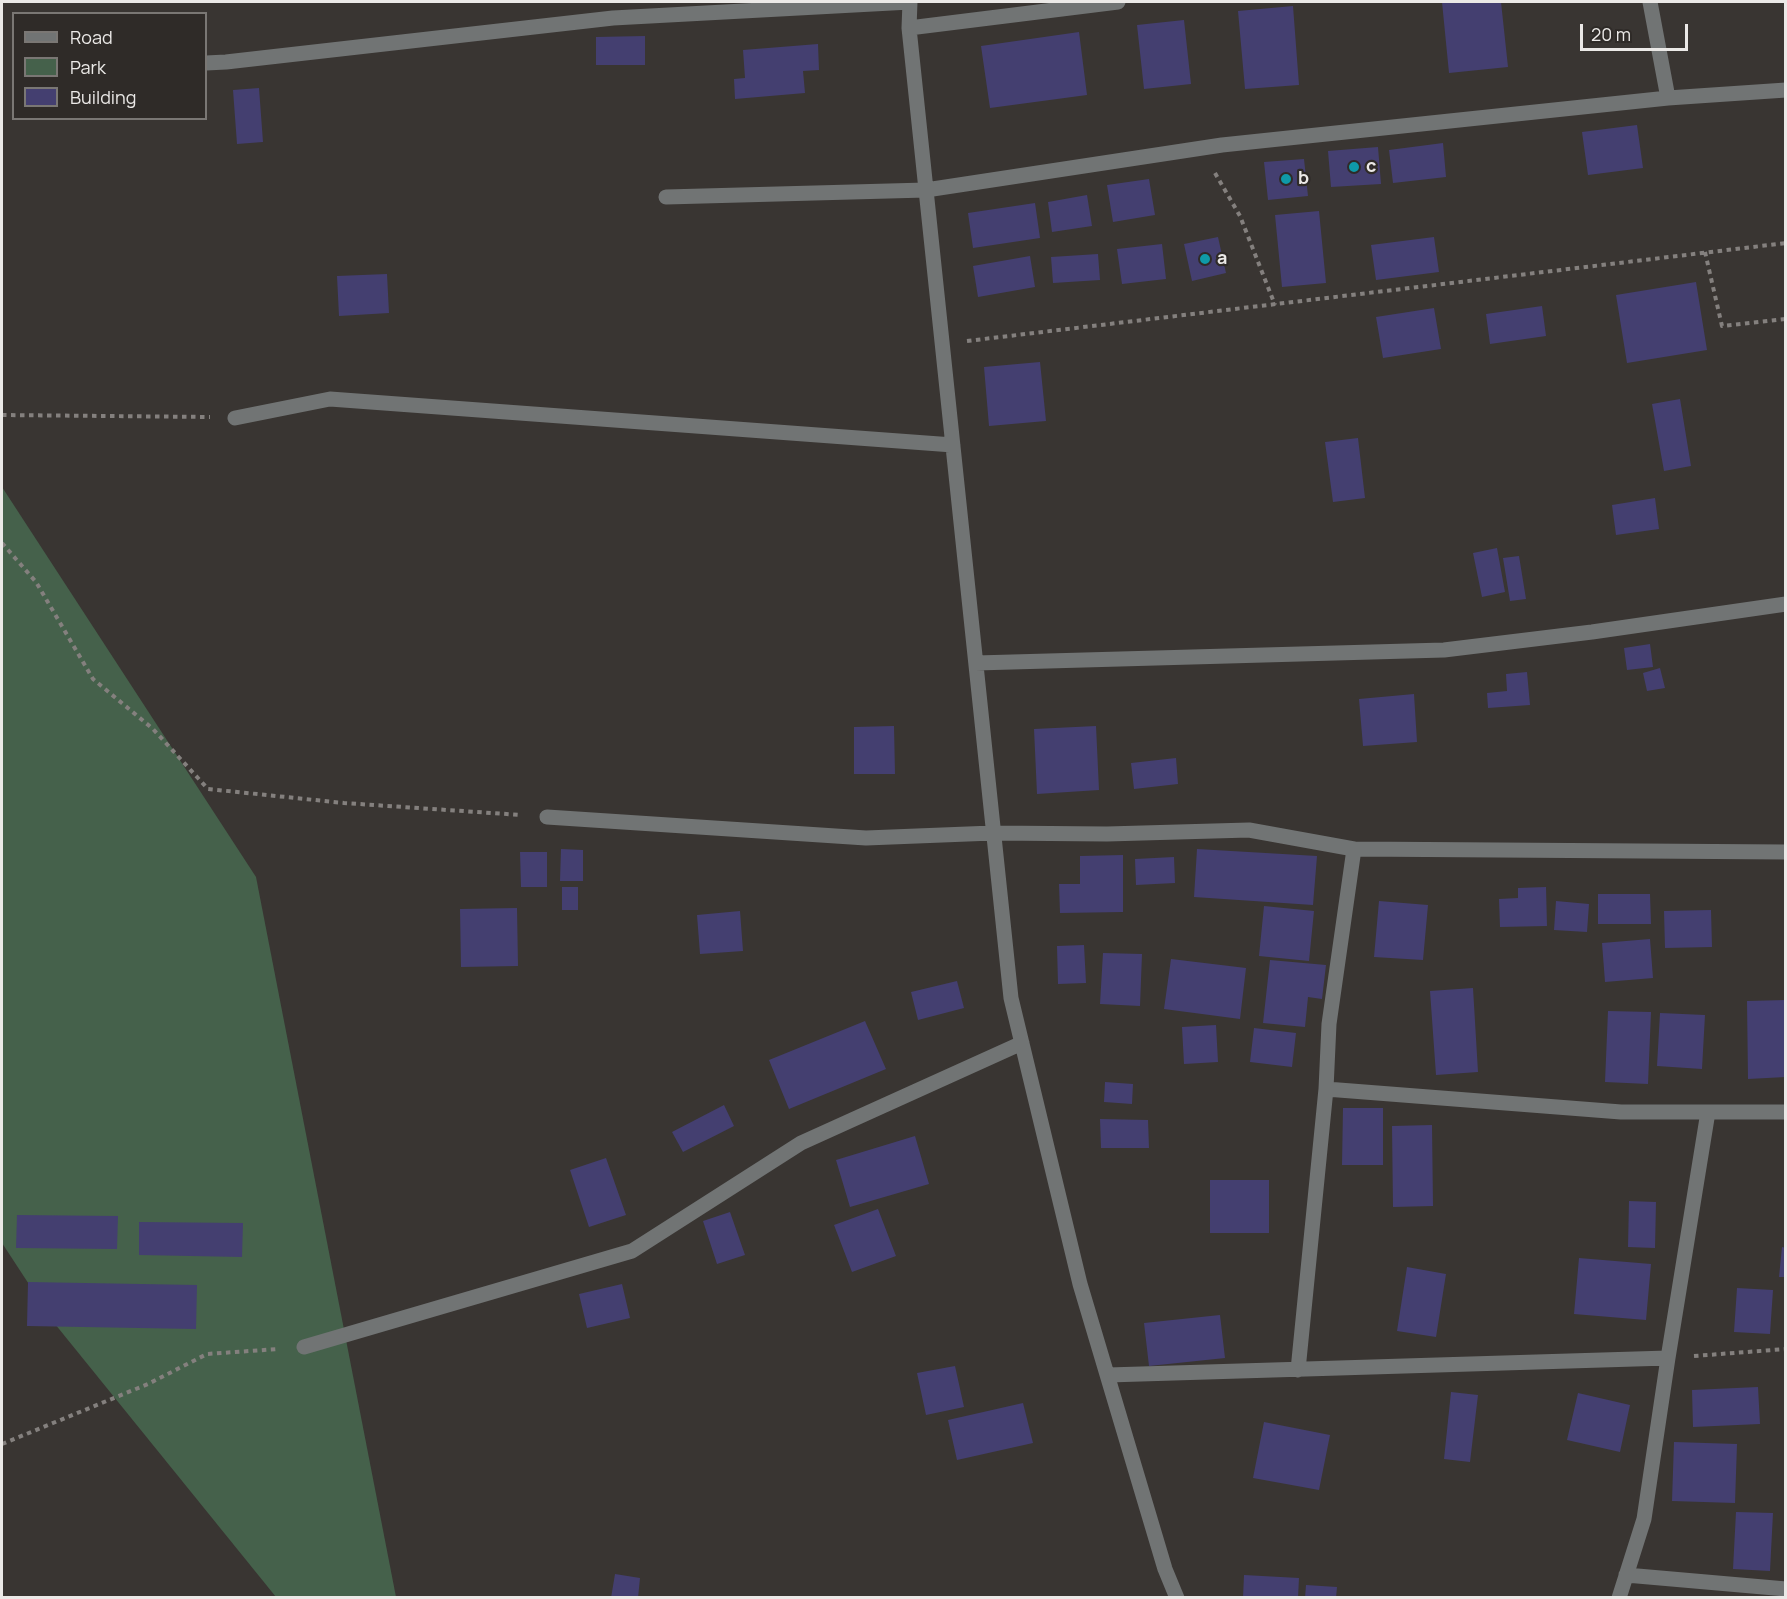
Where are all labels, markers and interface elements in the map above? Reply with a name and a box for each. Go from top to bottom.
legend [12,12,207,120]
scale bar [1583,12,1691,50]
text: 20 m [1591,22,1631,46]
text: Road [70,25,113,49]
text: Park [70,55,106,79]
text: Building [70,85,136,109]
place label: c [1366,156,1376,178]
marker: c [1347,160,1361,174]
place label: b [1298,168,1309,190]
marker: b [1279,172,1293,186]
place label: a [1217,248,1227,270]
marker: a [1198,252,1212,266]

